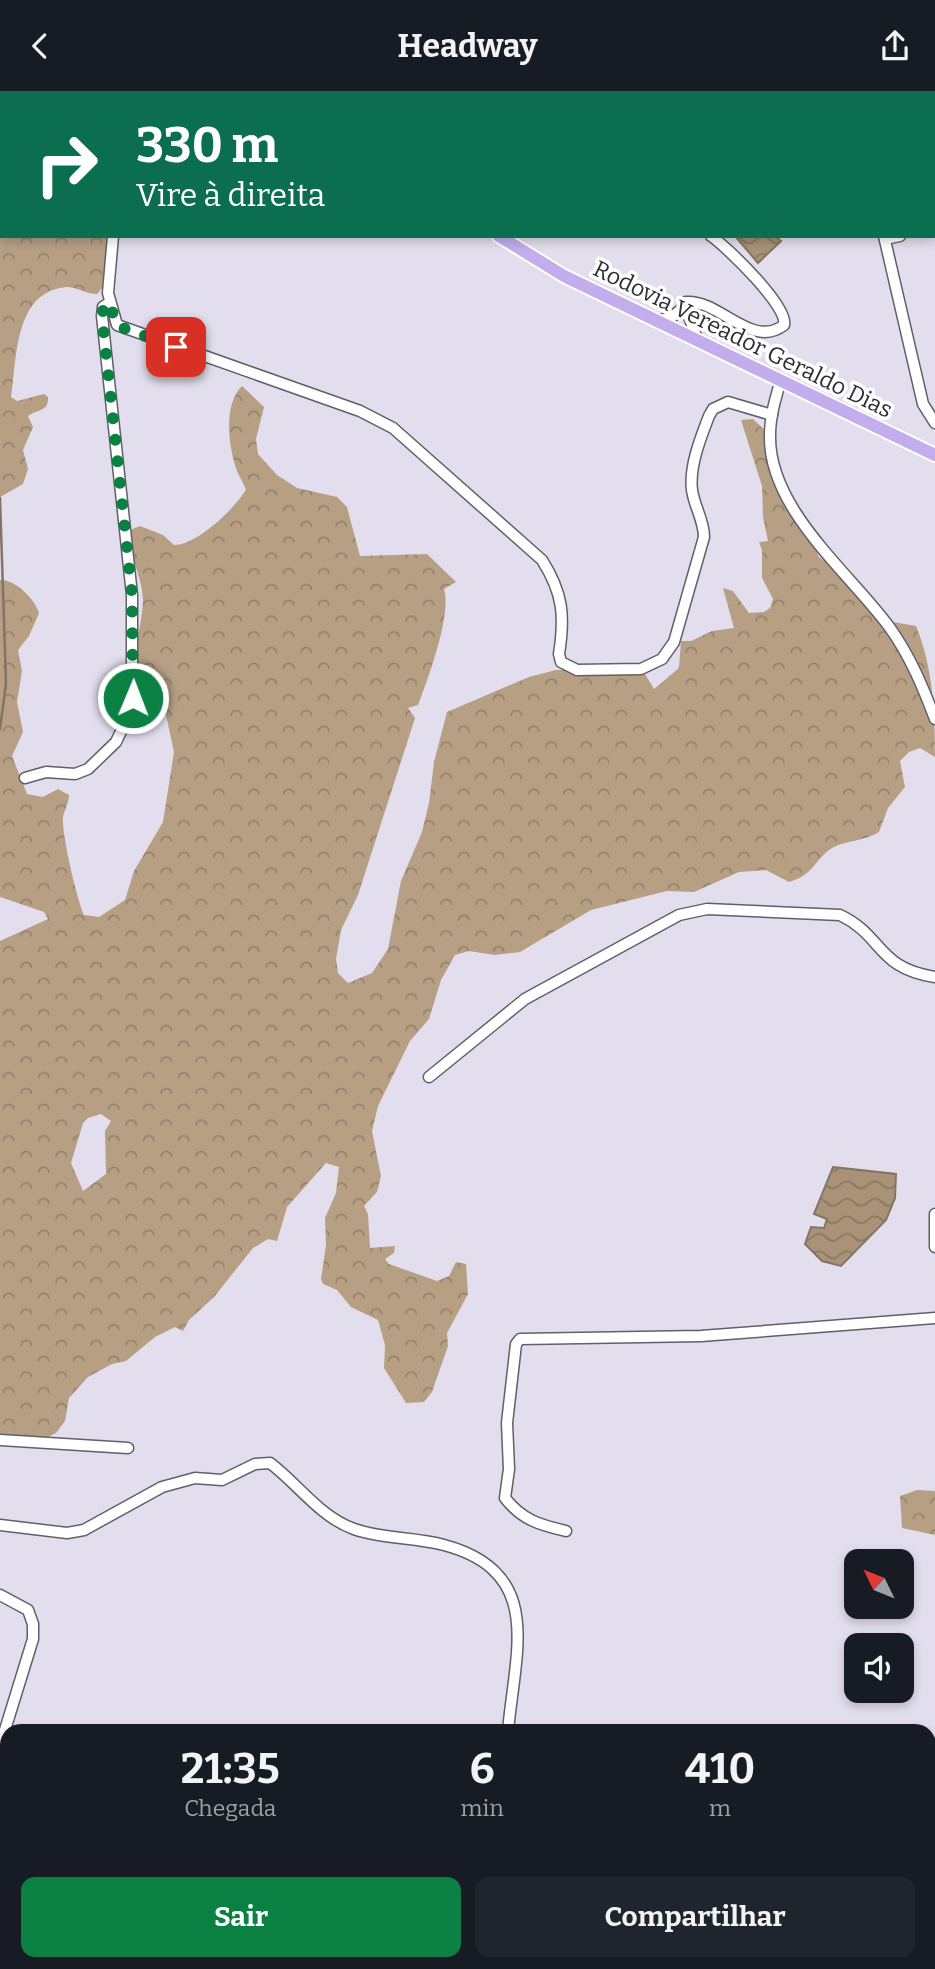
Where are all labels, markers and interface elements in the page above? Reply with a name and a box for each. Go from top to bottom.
icon: back [21,27,59,65]
text: Headway [397,27,538,65]
icon: share [876,27,914,65]
text: 330 m [136,116,278,175]
icon: right [21,119,112,210]
text: Vire à direita [136,176,325,214]
street label: Rodovia Vereador Geraldo Dias [589,254,897,424]
pin [146,317,206,377]
icon: arrive [157,328,195,366]
position arrow [96,661,170,735]
north arrow [844,1549,914,1619]
map controls [844,1549,914,1703]
button: sound [844,1633,914,1703]
text: 21:35 [181,1744,280,1794]
text: 6 [470,1744,495,1794]
text: 410 [685,1744,755,1794]
text: Chegada [184,1794,276,1822]
text: min [460,1794,504,1822]
text: m [709,1794,731,1822]
button: Sair [21,1877,461,1957]
button: Compartilhar [475,1877,915,1957]

